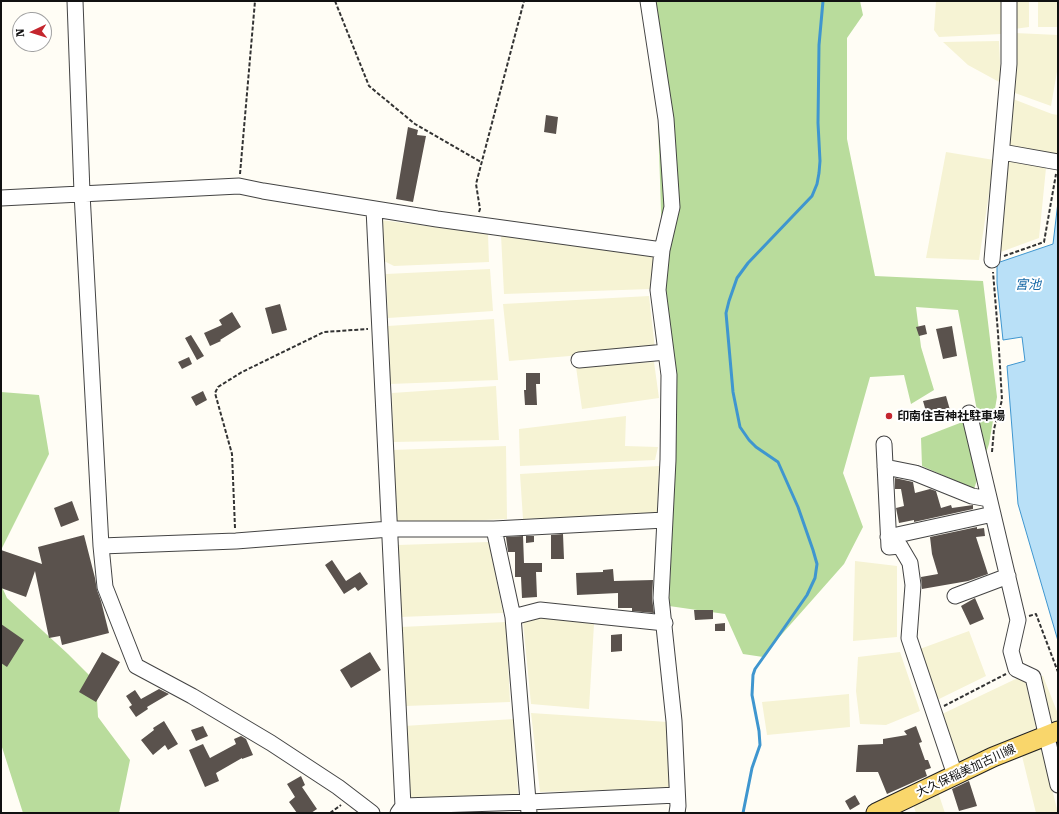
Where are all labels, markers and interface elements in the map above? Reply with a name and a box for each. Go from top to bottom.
north arrow [12,12,52,52]
text: N [14,28,27,37]
water label: 宮池 [1015,277,1041,293]
place label: 印南住吉神社駐車場 [897,409,1005,423]
marker: 印南住吉神社駐車場 [884,411,894,421]
street label: 大久保稲美加古川線 [914,742,1018,800]

